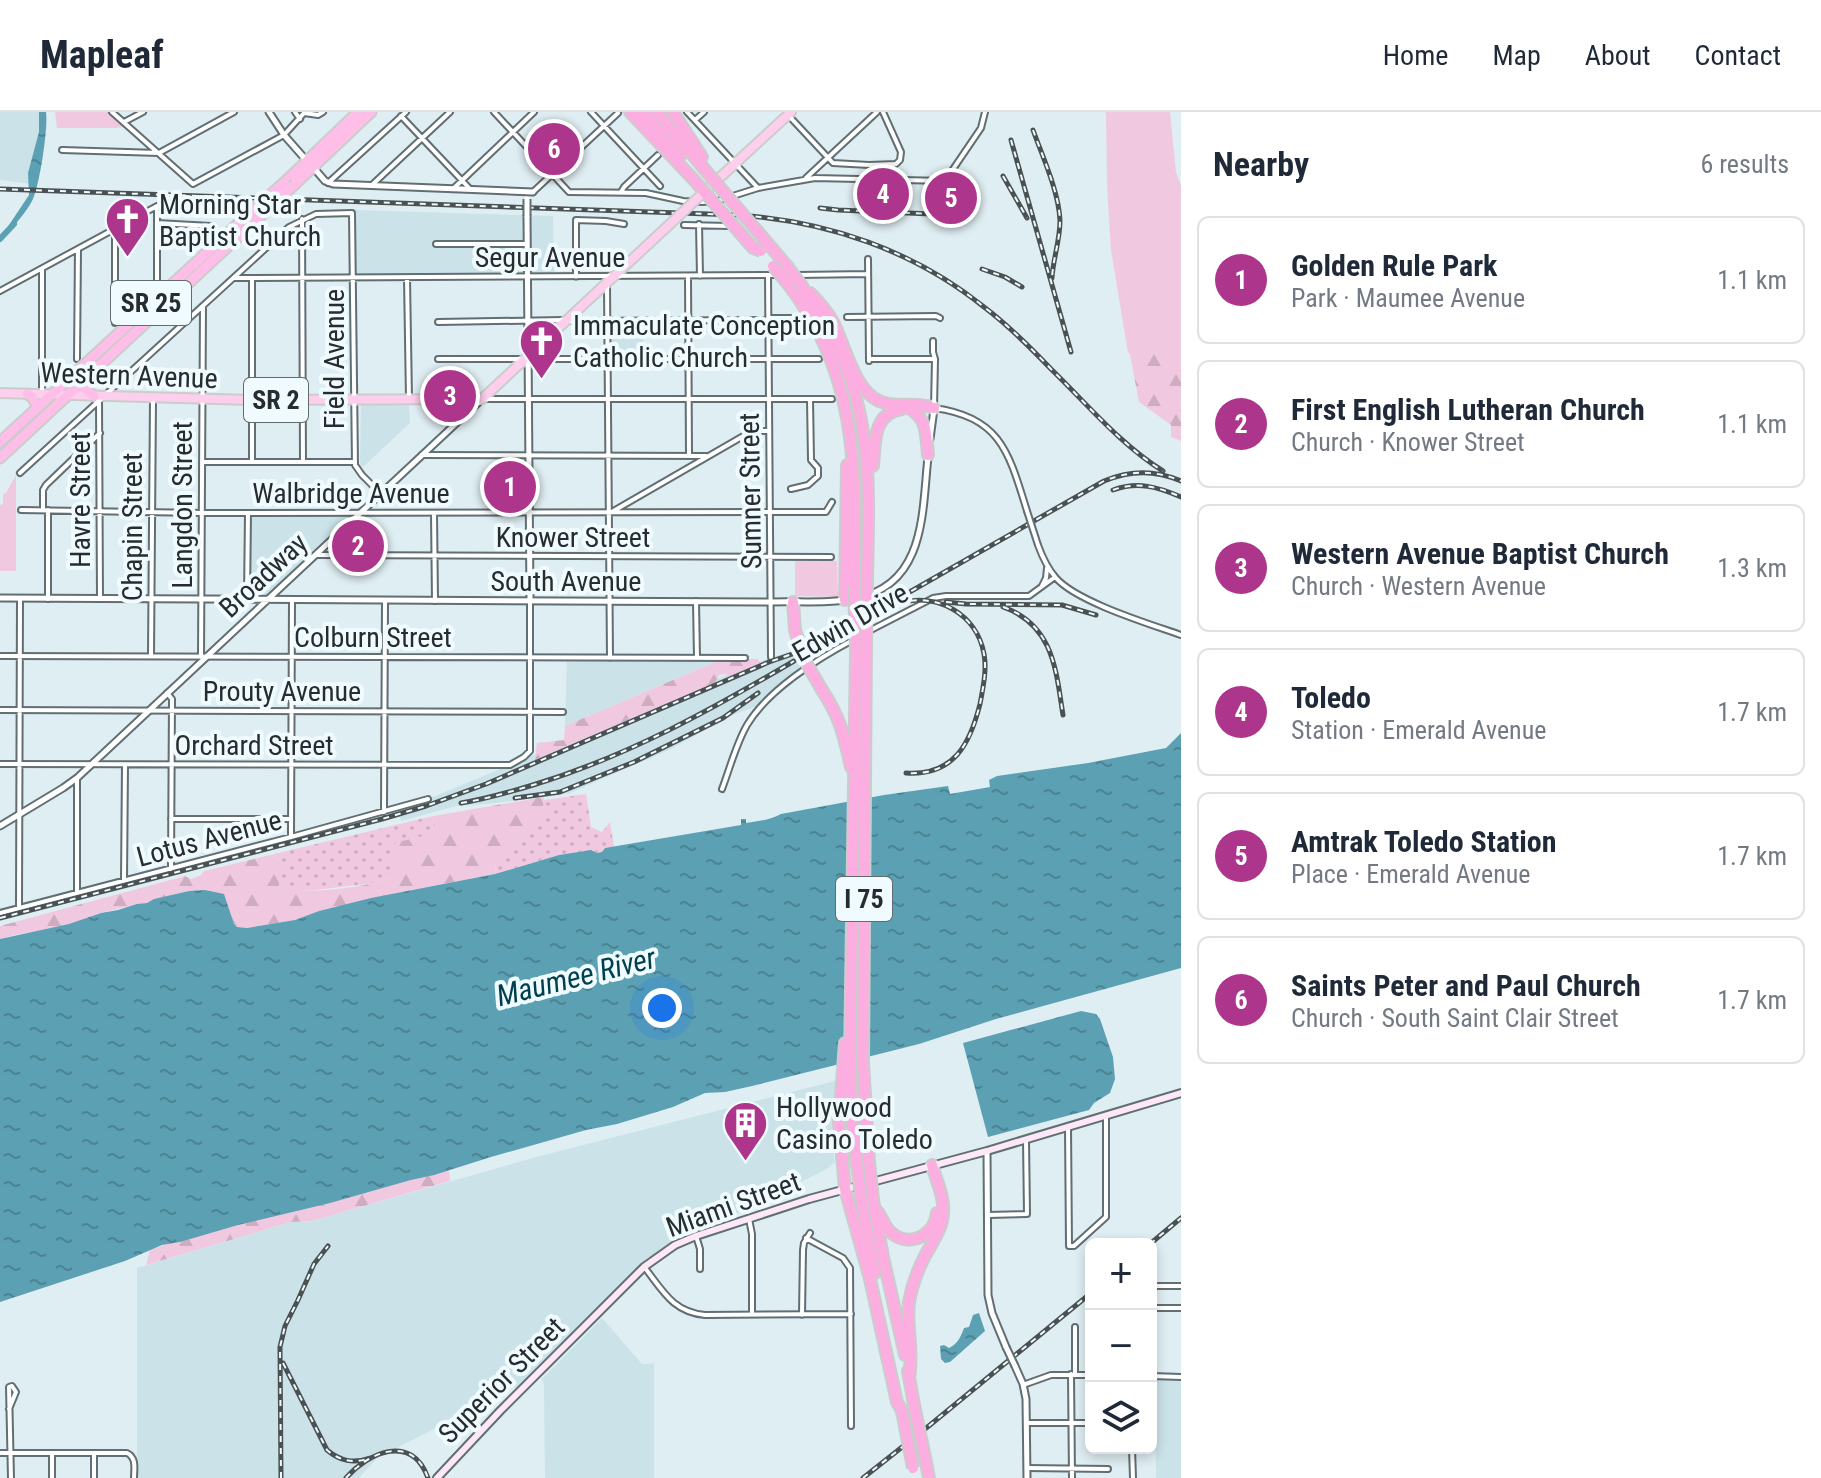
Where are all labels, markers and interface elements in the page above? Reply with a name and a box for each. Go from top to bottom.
text: Mapleaf [40,33,164,77]
text: Home [1383,39,1448,72]
text: Map [1492,39,1541,72]
text: About [1585,39,1651,72]
text: Contact [1695,39,1781,72]
pin: 6 [528,119,580,179]
text: Nearby [1213,144,1309,184]
text: 6 results [1700,149,1789,179]
pin: 4 [857,164,909,224]
pin: 5 [925,168,977,228]
place label: Morning Star Baptist Church [159,188,321,253]
church icon: Morning Star Baptist Church [104,196,152,259]
street label: Segur Avenue [475,241,625,274]
text: Golden Rule Park [1291,248,1497,283]
text: 1 [1234,265,1248,295]
text: 1.1 km [1717,265,1787,295]
road number: SR 25 [111,281,191,325]
text: Park · Maumee Avenue [1291,283,1525,313]
street label: Field Avenue [318,289,351,429]
place label: Immaculate Conception Catholic Church [573,309,835,374]
church icon: Immaculate Conception Catholic Church [518,317,566,380]
street label: Western Avenue [40,356,218,395]
pin: 3 [424,366,476,426]
road number: SR 2 [244,378,308,422]
text: First English Lutheran Church [1291,392,1645,427]
text: 2 [1234,409,1248,439]
text: 1.1 km [1717,409,1787,439]
street label: Sumner Street [733,413,768,569]
street label: Langdon Street [166,421,199,589]
text: Church · Knower Street [1291,427,1525,457]
street label: Havre Street [64,432,97,568]
street label: Chapin Street [116,453,149,601]
pin: 1 [484,457,536,517]
street label: Walbridge Avenue [252,477,450,510]
pin: 2 [332,516,384,576]
street label: Knower Street [496,521,650,554]
street label: Broadway [213,526,314,624]
text: Western Avenue Baptist Church [1291,536,1669,571]
text: 3 [1234,553,1248,583]
text: 1.3 km [1717,553,1787,583]
street label: South Avenue [491,565,641,598]
text: Church · Western Avenue [1291,571,1546,601]
street label: Edwin Drive [787,576,914,669]
street label: Colburn Street [294,621,452,654]
street label: Prouty Avenue [203,675,361,708]
text: Toledo [1291,680,1371,715]
text: 4 [1234,697,1248,727]
text: 1.7 km [1717,697,1787,727]
text: Station · Emerald Avenue [1291,715,1546,745]
street label: Orchard Street [174,729,334,762]
street label: Lotus Avenue [133,803,285,874]
text: Amtrak Toledo Station [1291,824,1556,859]
text: 5 [1234,841,1248,871]
text: 1.7 km [1717,841,1787,871]
text: Place · Emerald Avenue [1291,859,1531,889]
road number: I 75 [836,877,892,921]
water label: Maumee River [493,940,660,1013]
text: Saints Peter and Paul Church [1291,968,1641,1003]
text: 6 [1234,985,1248,1015]
text: 1.7 km [1717,985,1787,1015]
your location [642,988,682,1028]
text: Church · South Saint Clair Street [1291,1003,1619,1033]
place label: Hollywood Casino Toledo [776,1091,933,1156]
building icon: Hollywood Casino Toledo [721,1099,769,1162]
street label: Miami Street [661,1165,805,1244]
map controls [1085,1238,1157,1454]
button: + [1085,1238,1157,1310]
street label: Superior Street [431,1310,571,1450]
button: − [1085,1310,1157,1382]
button: layers [1085,1382,1157,1454]

